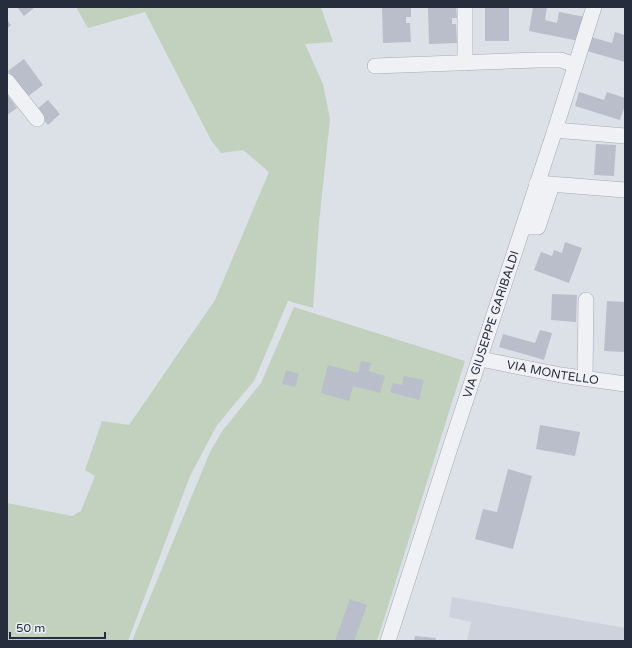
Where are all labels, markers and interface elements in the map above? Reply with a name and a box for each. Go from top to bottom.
street label: VIA GIUSEPPE GARIBALDI [460,249,522,400]
street label: VIA MONTELLO [505,357,600,387]
scale bar [10,614,105,640]
text: 50 m [16,621,45,635]

